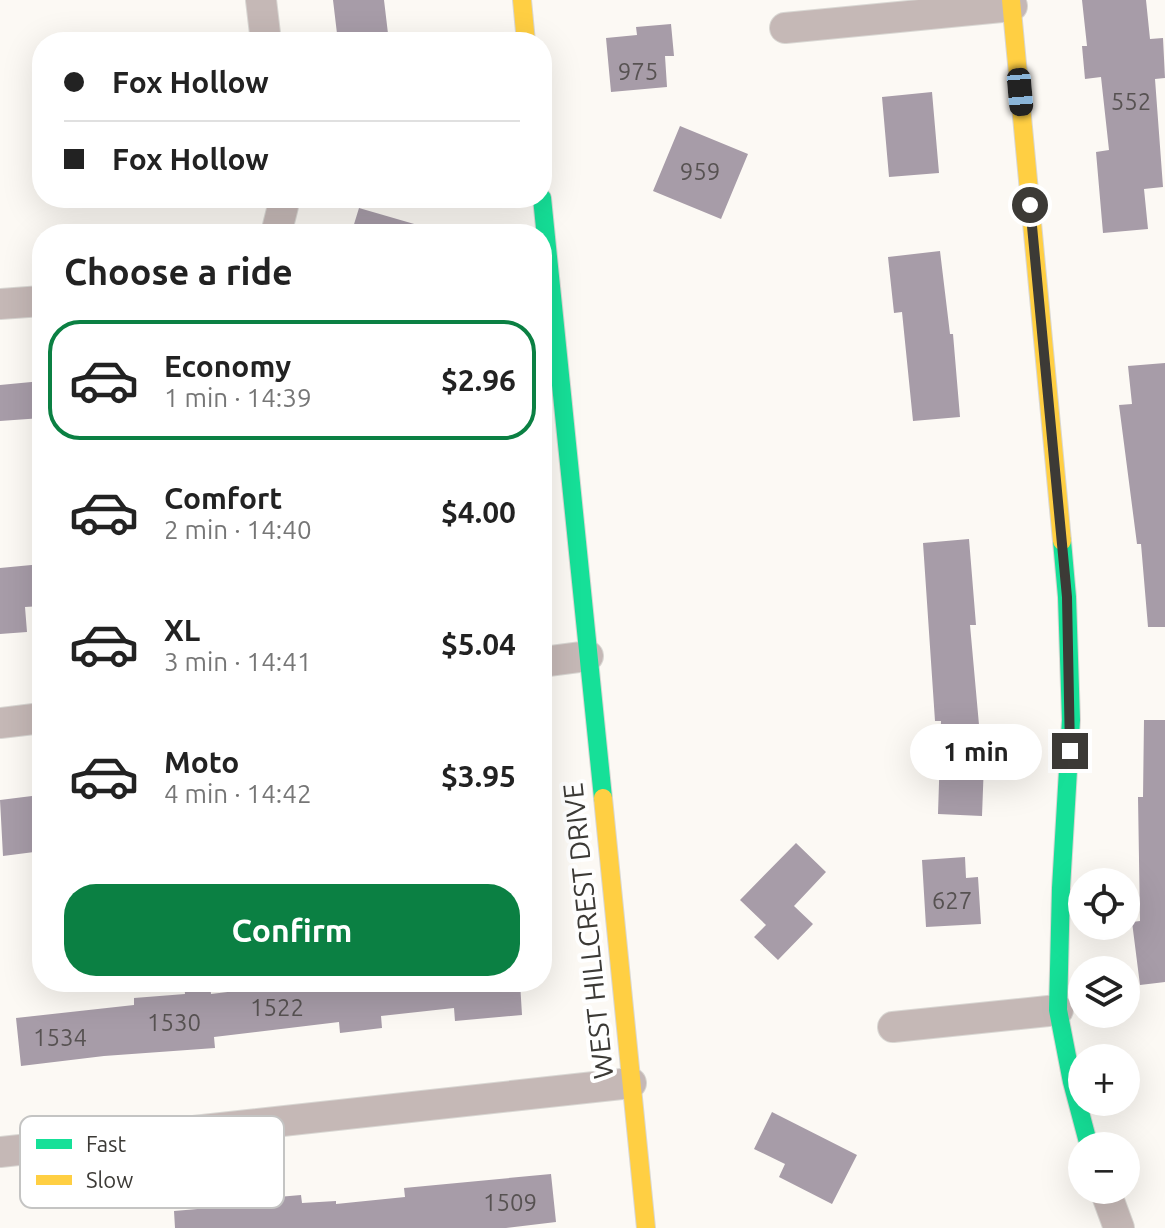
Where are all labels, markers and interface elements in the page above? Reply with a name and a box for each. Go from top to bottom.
house number: 975 [618,58,658,85]
text: Fox Hollow [112,65,269,99]
car [1006,67,1034,117]
house number: 552 [1111,88,1151,115]
text: Fox Hollow [112,142,269,176]
house number: 959 [680,158,720,185]
route start [1012,187,1048,223]
text: Choose a ride [64,251,293,292]
icon: car [68,344,140,416]
text: Economy [164,349,291,383]
text: $2.96 [441,363,516,397]
text: 1 min · 14:39 [164,383,312,412]
icon: car [68,476,140,548]
text: Comfort [164,481,282,515]
text: $4.00 [441,495,516,529]
text: 2 min · 14:40 [164,515,312,544]
icon: car [68,608,140,680]
text: XL [164,613,200,647]
text: $5.04 [441,627,516,661]
text: 3 min · 14:41 [164,647,312,676]
callout: 1 min [910,723,1042,779]
route end [1052,733,1088,769]
text: 1 min [943,737,1009,766]
icon: car [68,740,140,812]
text: Moto [164,745,239,779]
text: $3.95 [441,759,516,793]
text: 4 min · 14:42 [164,779,312,808]
street label: WEST HILLCREST DRIVE [557,782,618,1081]
map controls [1068,868,1140,1204]
button: locate [1068,868,1140,940]
button: Confirm [64,884,520,976]
house number: 627 [932,887,972,914]
button: layers [1068,956,1140,1028]
house number: 1522 [250,994,304,1021]
house number: 1530 [147,1009,201,1036]
house number: 1534 [33,1024,87,1051]
button: + [1068,1044,1140,1116]
legend [20,1116,284,1208]
text: Fast [86,1131,127,1156]
button: − [1068,1132,1140,1204]
text: Slow [86,1167,133,1192]
house number: 1509 [483,1189,537,1216]

